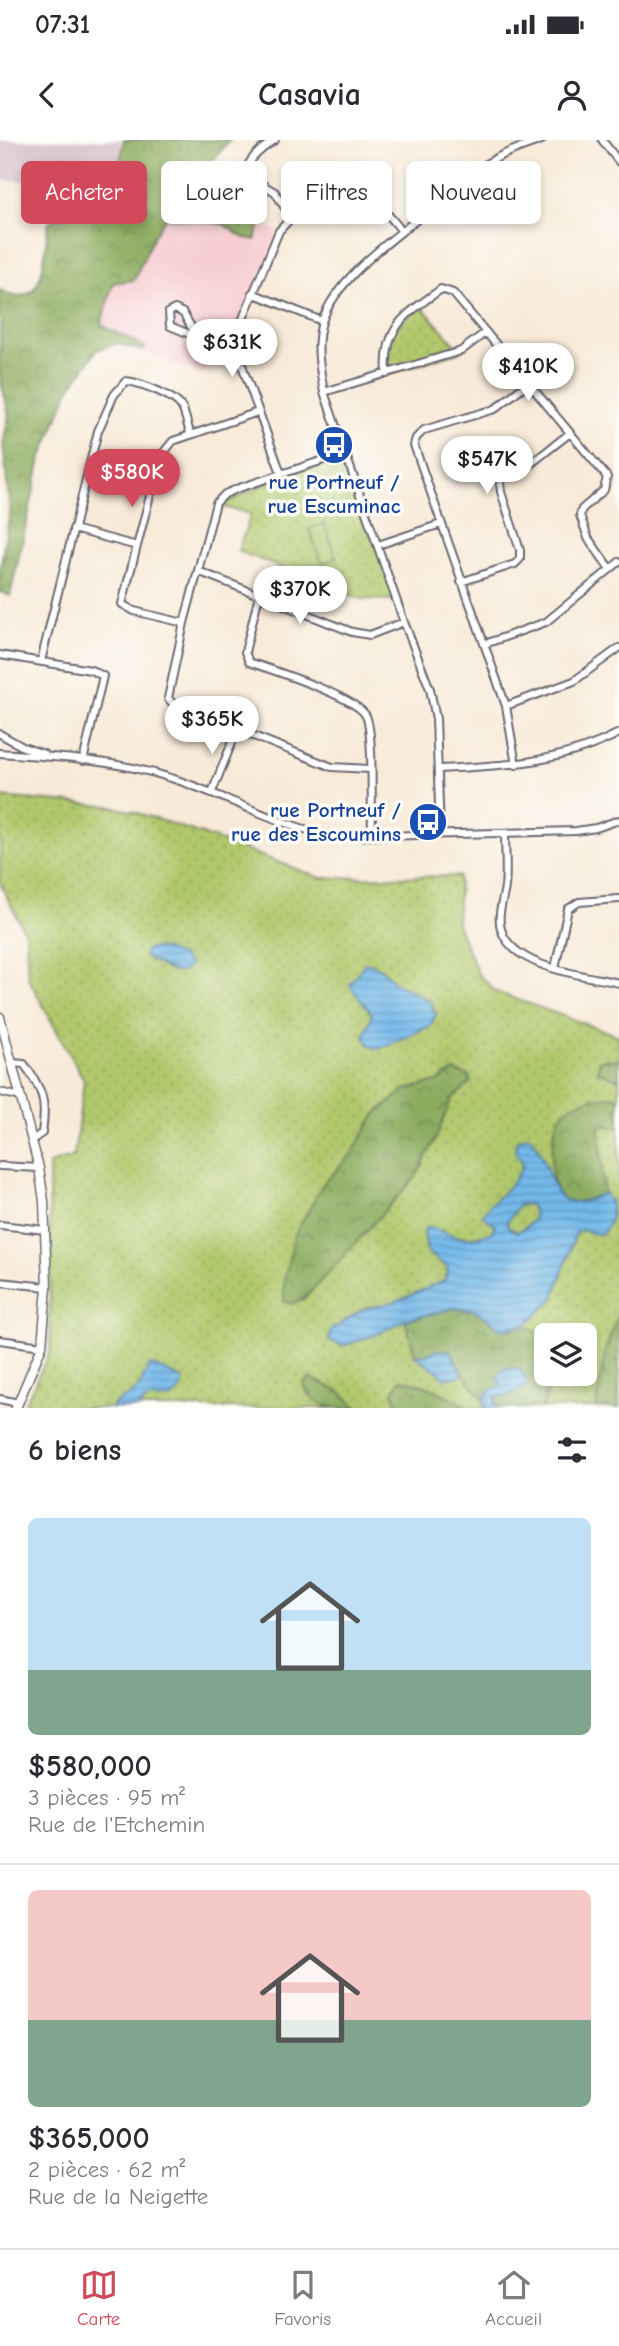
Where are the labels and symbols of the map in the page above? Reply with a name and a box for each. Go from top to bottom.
pin: $631K [183,320,281,379]
pin: $410K [479,344,577,403]
bus stop icon: rue Portneuf / rue Escuminac [313,424,355,466]
pin: $547K [438,436,536,496]
pin: $580K [83,450,181,509]
place label: rue Portneuf / rue Escuminac [267,470,401,518]
pin: $370K [251,566,349,626]
pin: $365K [163,696,261,756]
place label: rue Portneuf / rue des Escoumins [231,798,401,846]
bus stop icon: rue Portneuf / rue des Escoumins [407,801,449,843]

